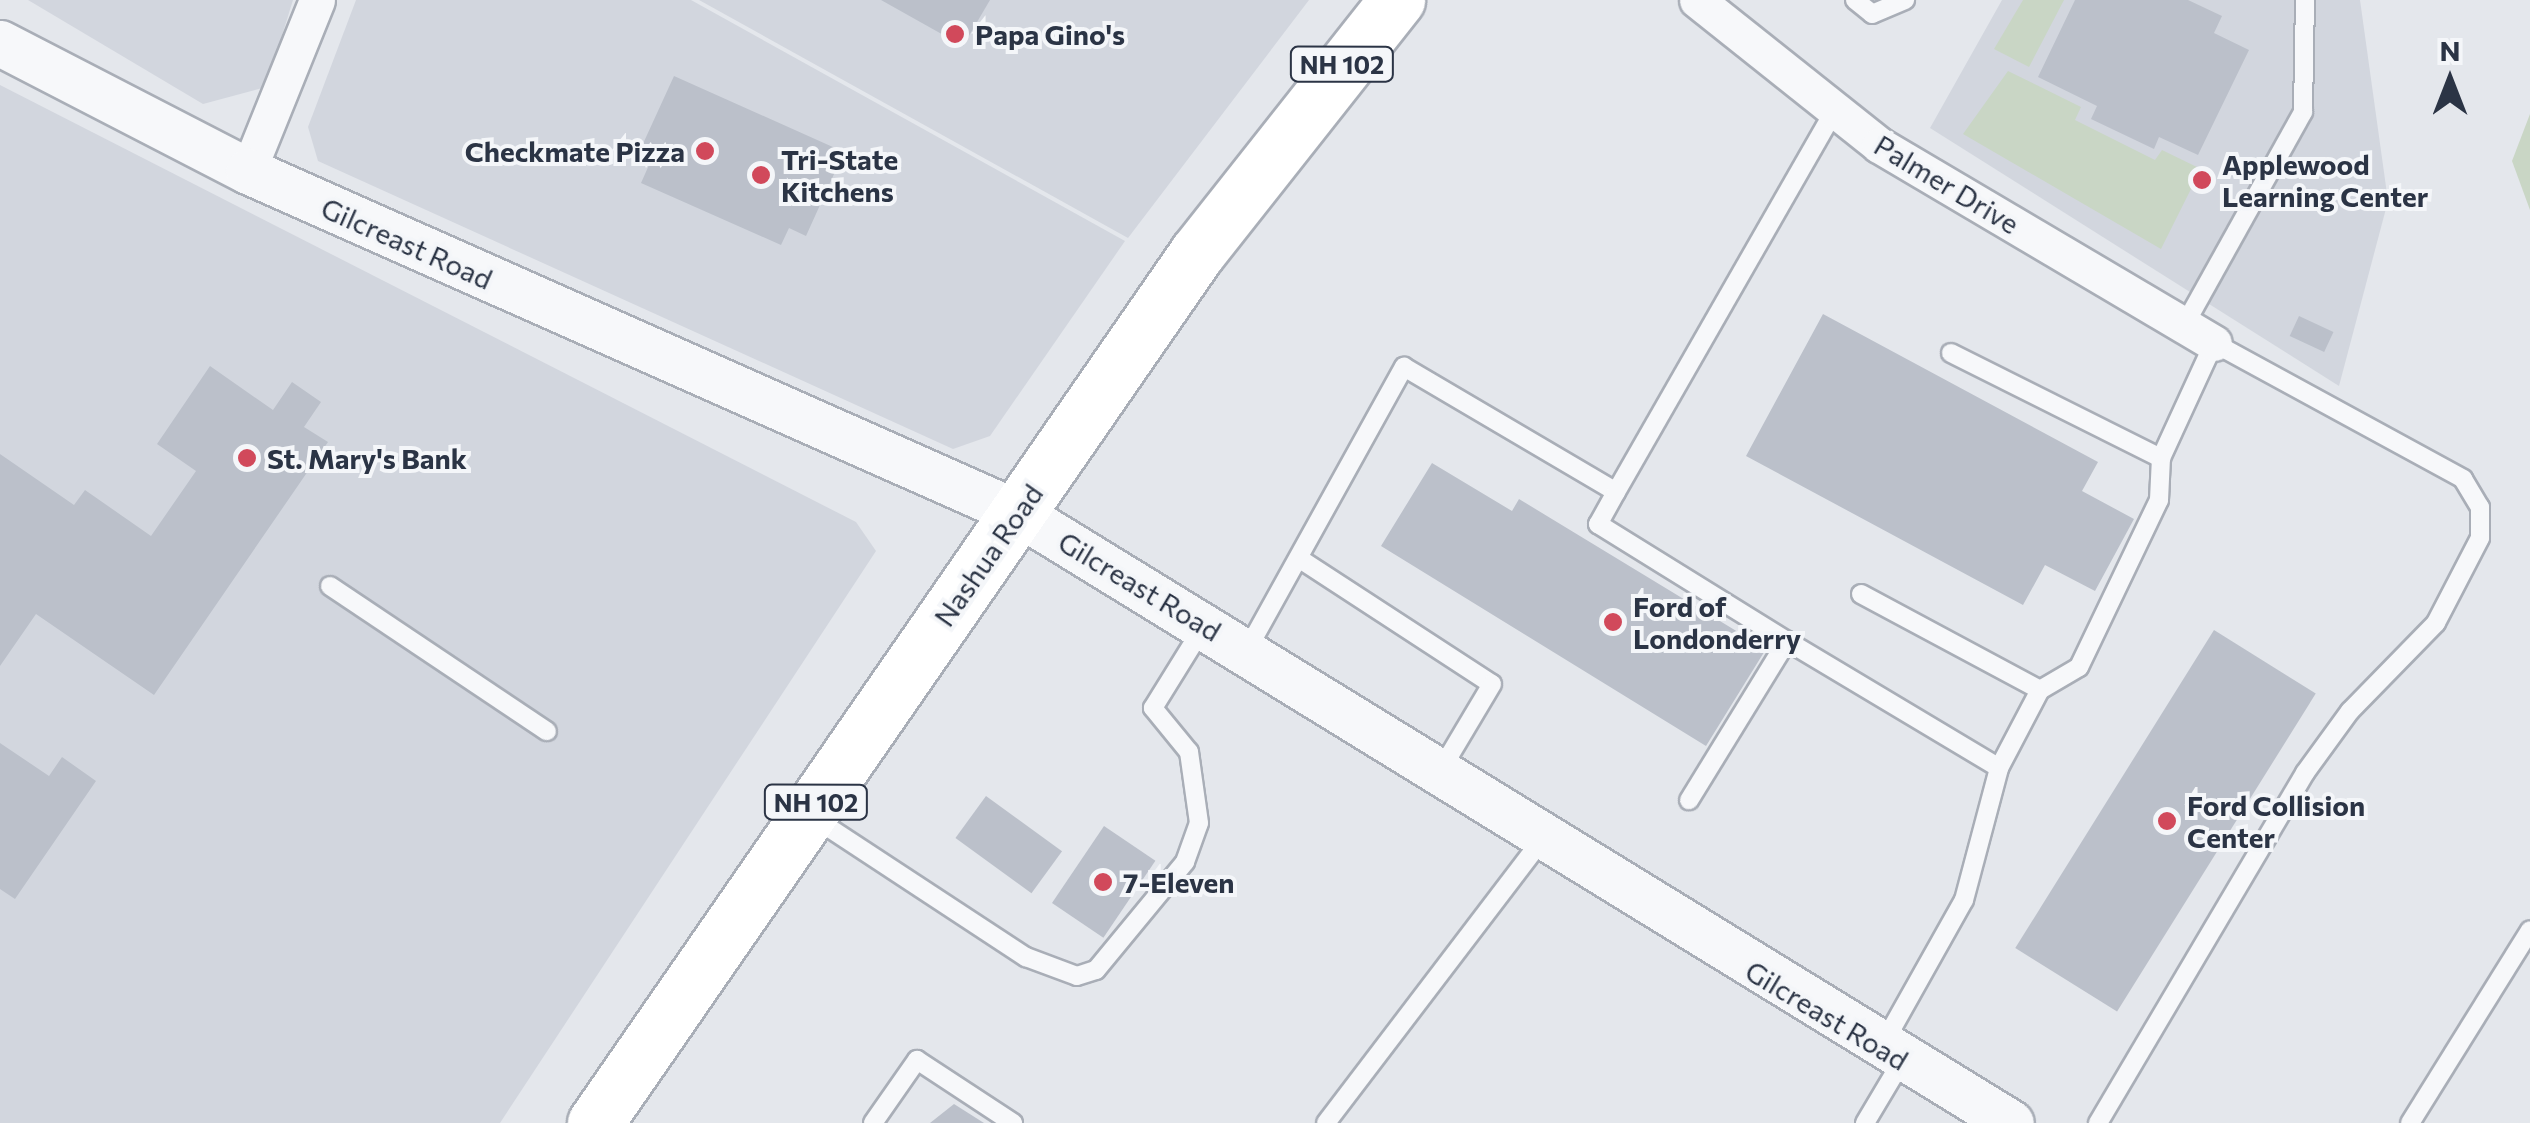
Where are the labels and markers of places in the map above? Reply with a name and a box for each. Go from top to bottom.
place label: Papa Gino's [975,17,1125,51]
marker: Papa Gino's [944,23,966,45]
place label: Checkmate Pizza [465,134,685,168]
marker: Checkmate Pizza [694,140,716,162]
place label: Tri-State Kitchens [781,142,898,208]
place label: Applewood Learning Center [2222,147,2428,213]
marker: Tri-State Kitchens [750,164,772,186]
marker: Applewood Learning Center [2191,169,2213,191]
place label: St. Mary's Bank [267,441,467,475]
marker: St. Mary's Bank [236,447,258,469]
place label: Ford of Londonderry [1633,589,1801,655]
marker: Ford of Londonderry [1602,611,1624,633]
place label: Ford Collision Center [2187,788,2365,854]
marker: Ford Collision Center [2156,810,2178,832]
place label: 7-Eleven [1123,865,1234,899]
marker: 7-Eleven [1092,871,1114,893]

